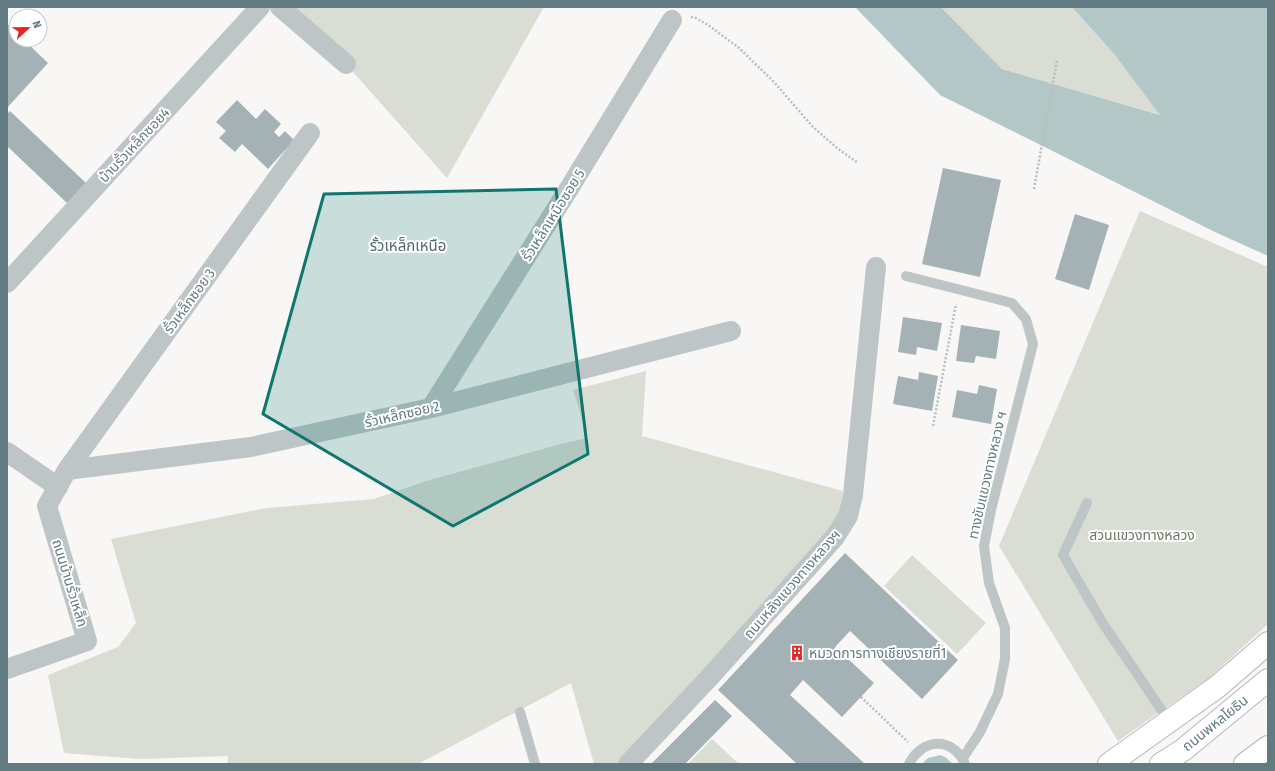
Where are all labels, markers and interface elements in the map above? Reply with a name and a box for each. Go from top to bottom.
north arrow [8,8,48,48]
text: N [30,19,44,30]
street label: บ้านรั้วเหล็กซอย4 [94,103,173,186]
street label: รั้วเหล็กเหนือซอย 5 [517,165,589,264]
district label: รั้วเหล็กเหนือ [370,236,446,255]
street label: รั้วเหล็กซอย 3 [159,265,219,337]
street label: รั้วเหล็กซอย 2 [363,396,441,431]
street label: ทางขับแขวงทางหลวง ฯ [965,410,1010,541]
street label: ถนนหลังแขวงทางหลวงฯ [740,526,844,642]
park label: สวนแขวงทางหลวง [1089,527,1195,544]
street label: ถนนบ้านรั้วเหล็ก [48,537,92,629]
place label: หมวดการทางเชียงรายที่1 [809,643,946,662]
building icon: หมวดการทางเชียงรายที่1 [788,644,806,662]
street label: ถนนพหลโยธิน [1179,692,1252,755]

